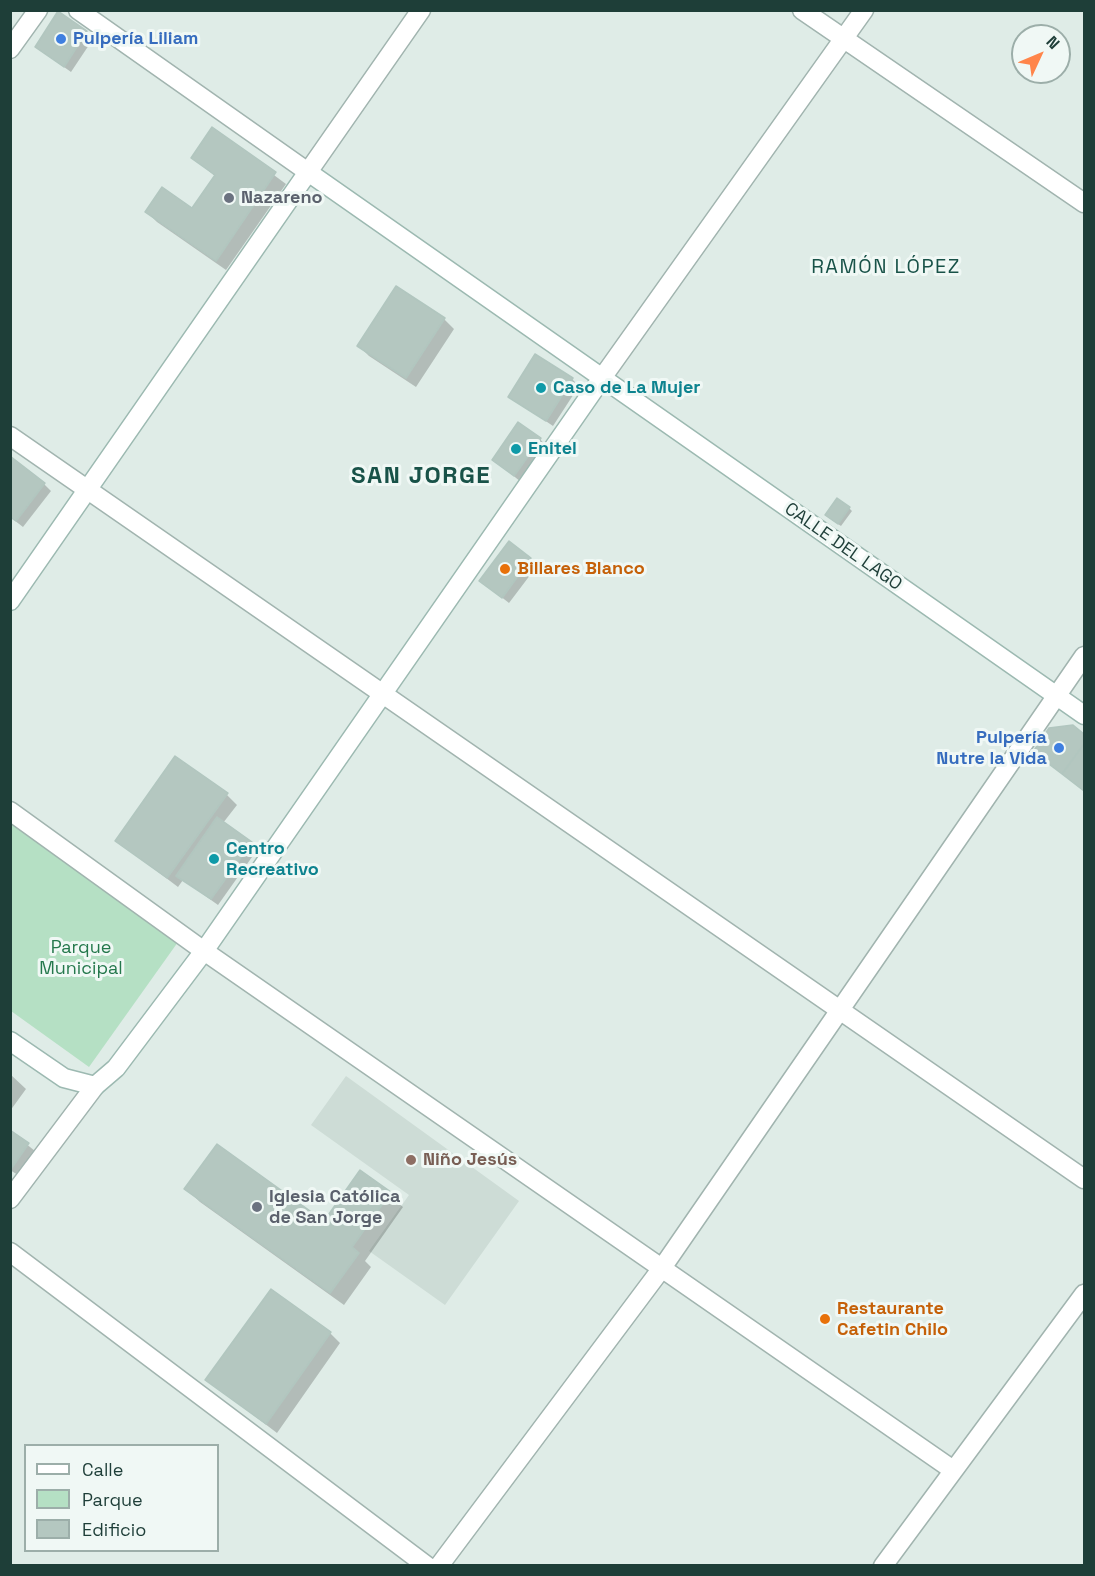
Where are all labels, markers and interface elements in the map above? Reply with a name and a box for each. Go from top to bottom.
north arrow [1011,24,1071,84]
place label: Pulpería Liliam [73,28,198,50]
text: N [1042,31,1064,54]
marker: Pulpería Liliam [54,32,68,46]
place label: Nazareno [241,187,322,209]
marker: Nazareno [222,191,236,205]
district label: RAMÓN LÓPEZ [811,256,961,280]
place label: Caso de La Mujer [553,377,700,399]
marker: Caso de La Mujer [534,381,548,395]
place label: Enitel [528,438,577,460]
marker: Enitel [509,442,523,456]
district label: SAN JORGE [351,462,491,490]
street label: CALLE DEL LAGO [780,498,906,596]
place label: Billares Blanco [517,558,645,580]
marker: Billares Blanco [498,562,512,576]
place label: Pulpería Nutre la Vida [936,727,1047,770]
marker: Pulpería Nutre la Vida [1052,741,1066,755]
place label: Centro Recreativo [226,838,319,880]
marker: Centro Recreativo [207,852,221,866]
park label: Parque Municipal [39,937,123,980]
place label: Niño Jesús [423,1149,517,1171]
marker: Niño Jesús [404,1153,418,1167]
place label: Iglesia Católica de San Jorge [269,1186,400,1228]
marker: Iglesia Católica de San Jorge [250,1200,264,1214]
place label: Restaurante Cafetin Chilo [837,1298,948,1340]
marker: Restaurante Cafetin Chilo [818,1312,832,1326]
legend [24,1444,219,1552]
text: Calle [82,1458,123,1481]
text: Parque [82,1488,143,1511]
text: Edificio [82,1518,146,1541]

